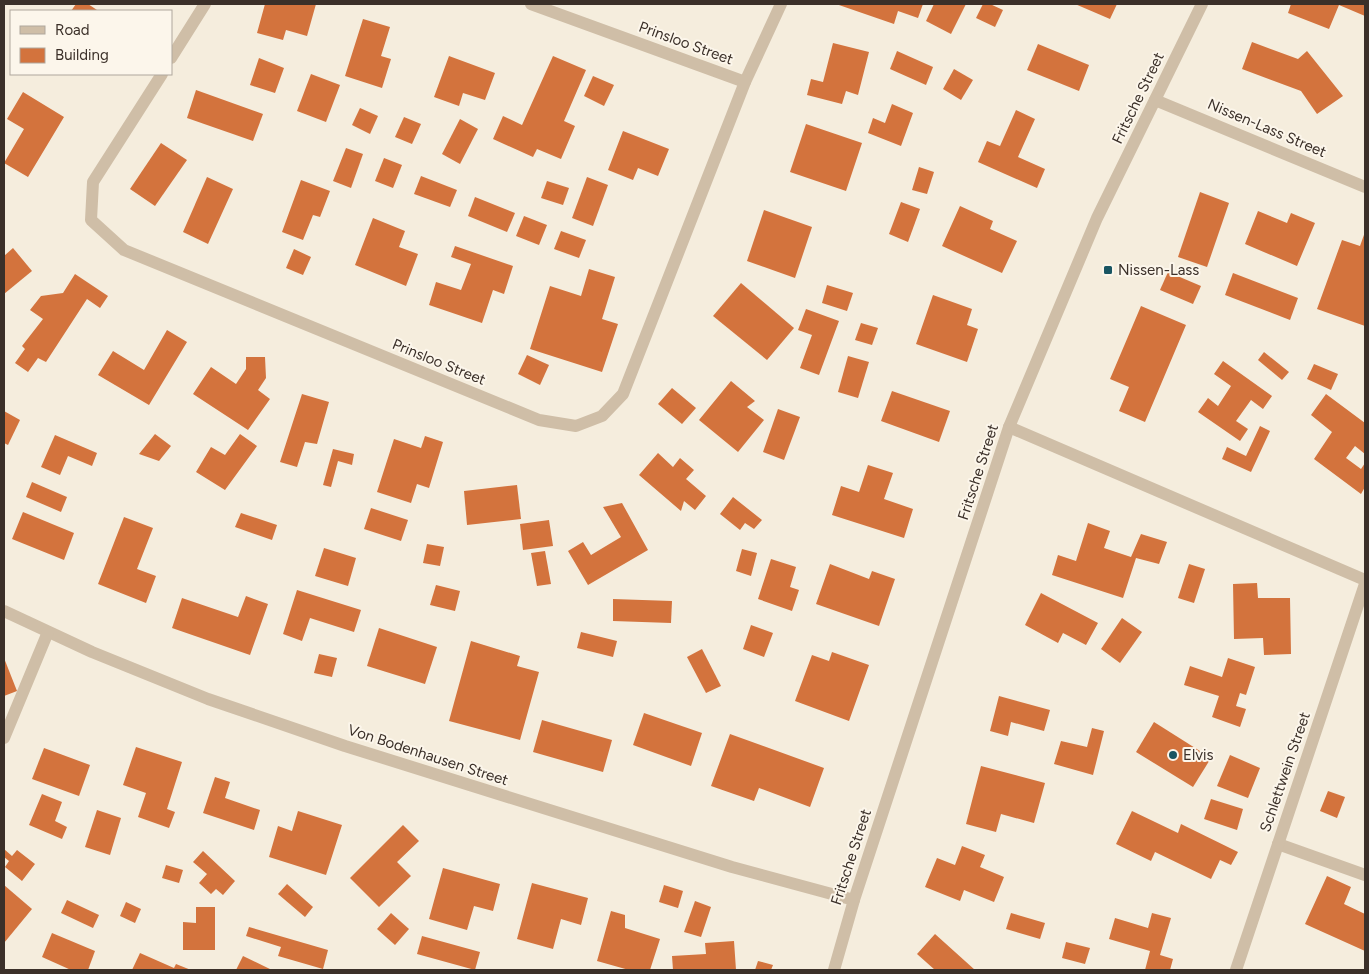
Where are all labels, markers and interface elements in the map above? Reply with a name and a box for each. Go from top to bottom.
legend [10,10,172,75]
street label: Prinsloo Street [636,18,736,68]
text: Road [55,21,90,39]
text: Building [55,46,109,64]
street label: Fritsche Street [1108,49,1168,147]
street label: Nissen-Lass Street [1205,95,1329,161]
place label: Nissen-Lass [1118,261,1199,279]
marker: Nissen-Lass [1102,264,1114,276]
street label: Prinsloo Street [390,335,489,389]
street label: Fritsche Street [954,422,1002,522]
street label: Schlettwein Street [1256,709,1314,834]
street label: Von Bodenhausen Street [346,721,511,790]
place label: Elvis [1183,746,1213,764]
marker: Elvis [1167,749,1179,761]
street label: Fritsche Street [827,807,875,907]

